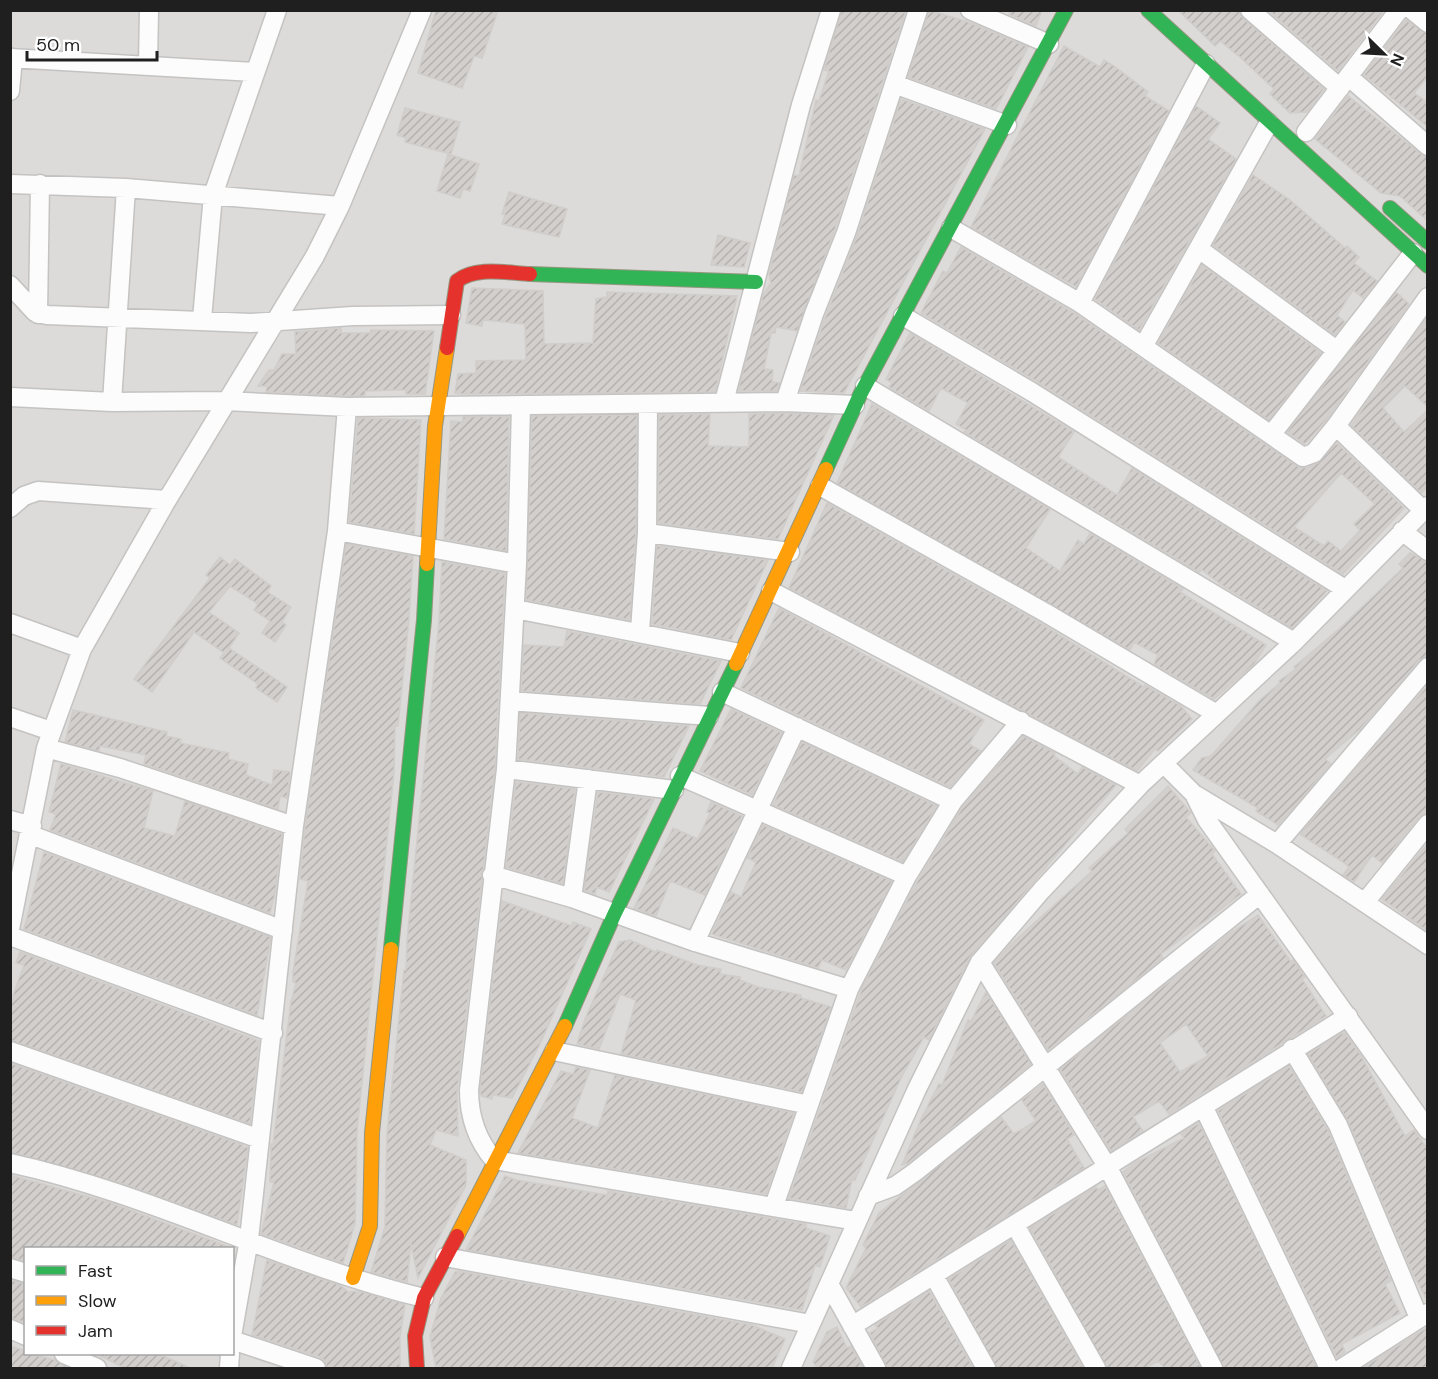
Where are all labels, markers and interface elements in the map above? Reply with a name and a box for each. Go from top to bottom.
scale bar [27,24,158,62]
north arrow [1354,24,1414,84]
text: 50 m [36,33,80,57]
text: N [1385,50,1409,69]
legend [24,1247,234,1355]
text: Fast [78,1259,113,1283]
text: Slow [78,1289,117,1313]
text: Jam [78,1319,113,1343]

